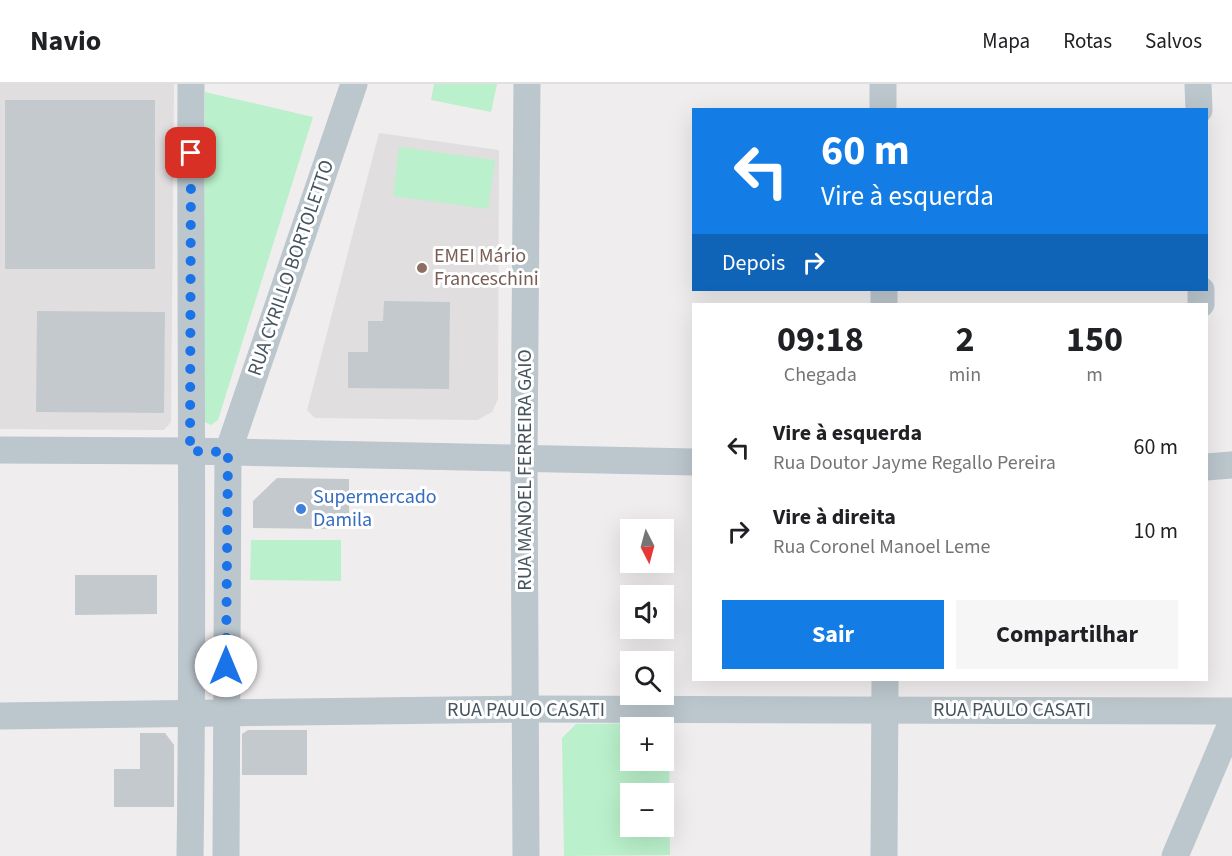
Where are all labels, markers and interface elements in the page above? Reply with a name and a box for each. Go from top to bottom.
text: Navio [30,21,101,61]
text: Mapa [982,26,1030,56]
text: Rotas [1063,26,1112,56]
text: Salvos [1145,26,1202,56]
text: 60 m [821,121,910,181]
pin [165,127,216,178]
icon: left [722,132,800,210]
icon: arrive [174,136,207,169]
street label: RUA CYRILLO BORTOLETTO [241,156,341,380]
text: Vire à esquerda [821,177,994,216]
place label: EMEI Mário Franceschini [434,242,539,293]
icon: right [797,246,830,279]
text: Depois [722,247,785,279]
marker: EMEI Mário Franceschini [415,261,429,275]
text: 09:18 [777,314,864,365]
text: 2 [955,314,974,365]
text: 150 [1066,314,1123,365]
street label: RUA MANOEL FERREIRA GAIO [511,349,539,591]
text: Chegada [784,361,857,389]
text: min [949,361,981,389]
text: m [1086,361,1103,389]
text: Vire à esquerda [773,417,922,449]
icon: left [722,431,755,464]
text: 60 m [1133,431,1178,463]
text: Rua Doutor Jayme Regallo Pereira [773,449,1056,477]
place label: Supermercado Damila [313,483,437,534]
text: Vire à direita [773,501,896,533]
marker: Supermercado Damila [294,502,308,516]
icon: right [722,515,755,548]
text: 10 m [1133,515,1178,547]
north arrow [620,519,674,573]
map controls [620,519,674,837]
text: Rua Coronel Manoel Leme [773,533,990,561]
button: sound [620,585,674,639]
button: Sair [722,600,944,669]
button: Compartilhar [956,600,1178,669]
position arrow [194,634,258,698]
button: search [620,651,674,705]
street label: RUA PAULO CASATI [447,696,605,724]
street label: RUA PAULO CASATI [933,696,1091,724]
button: + [620,717,674,771]
button: − [620,783,674,837]

